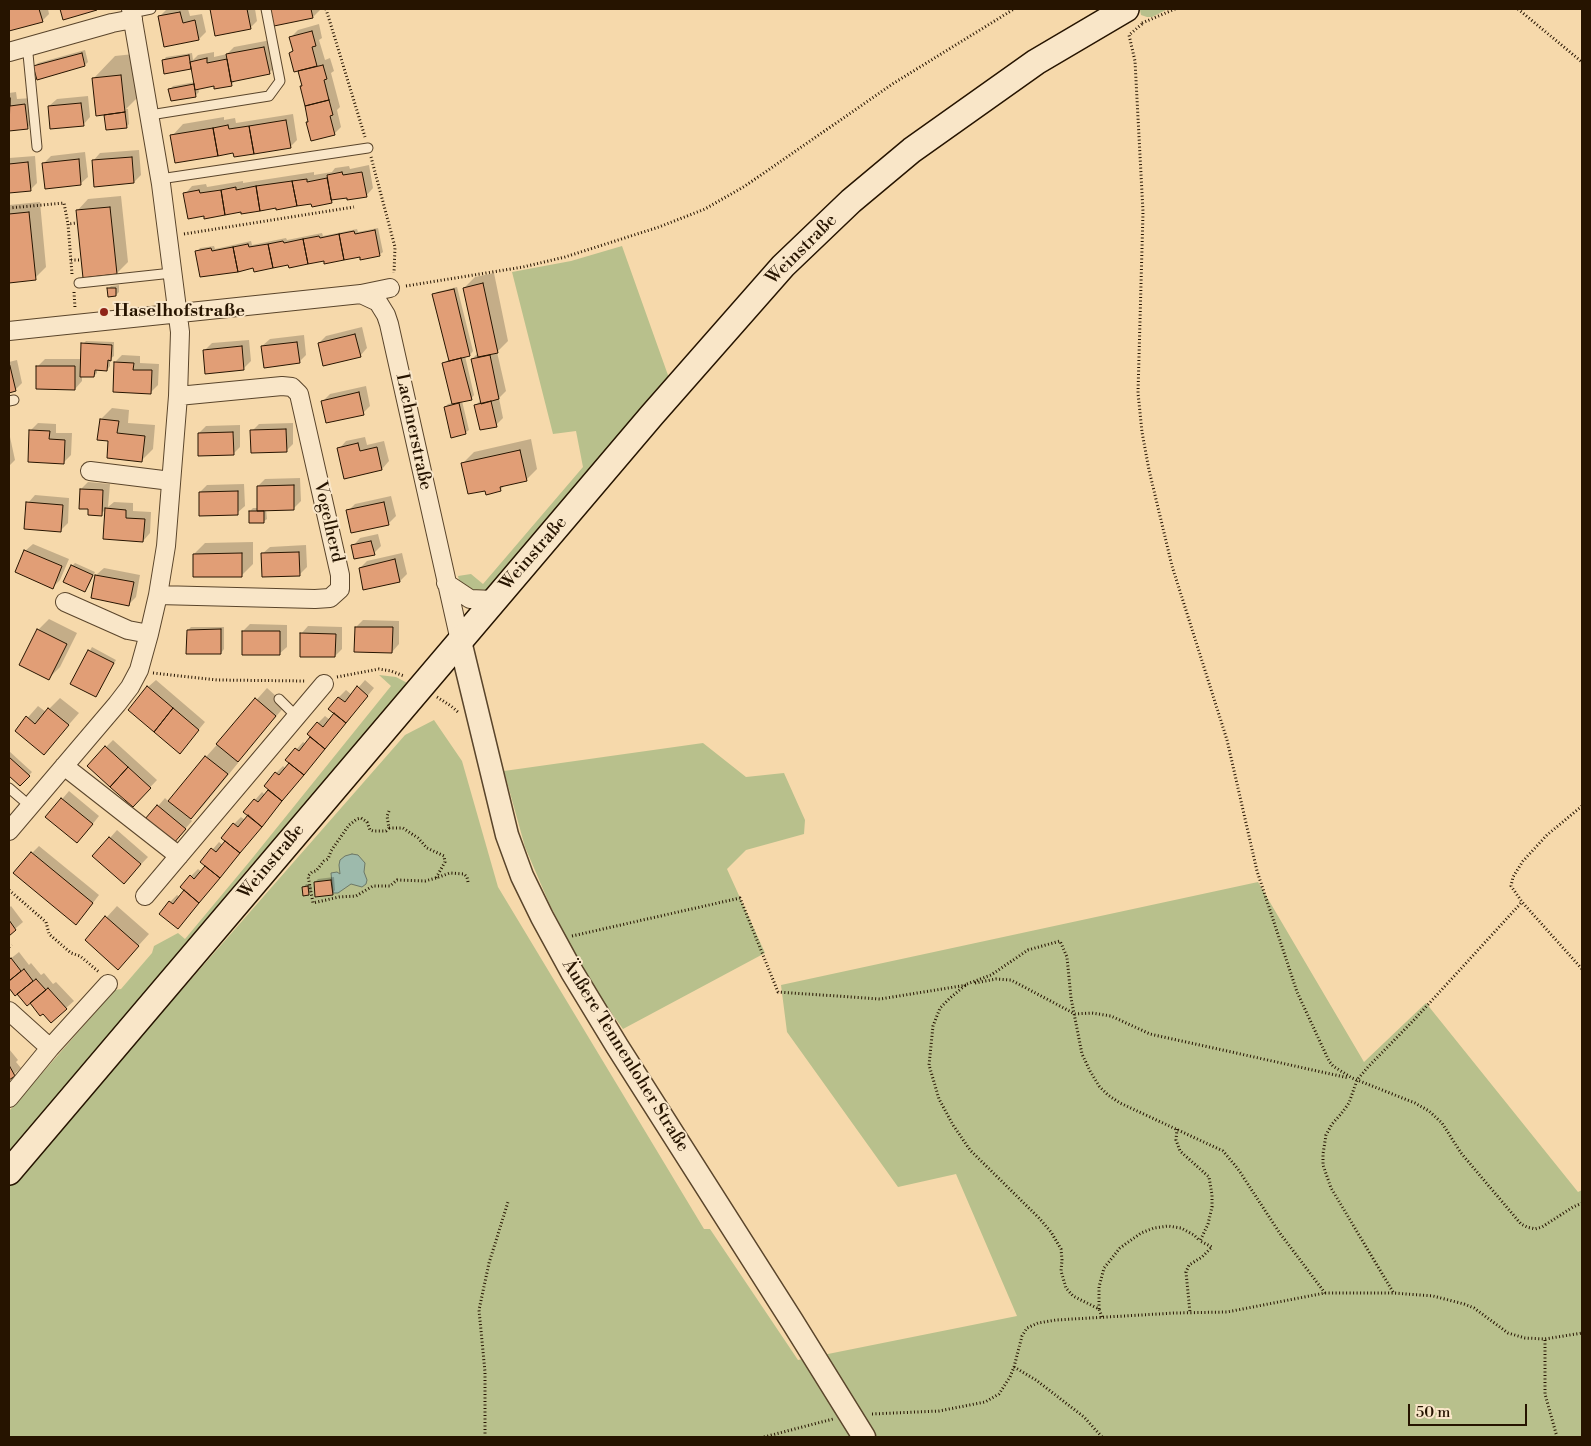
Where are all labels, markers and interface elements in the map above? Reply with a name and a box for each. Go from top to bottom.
street label: Weinstraße [762,210,842,290]
place label: Haselhofstraße [114,301,245,323]
marker: Haselhofstraße [98,306,110,318]
street label: Lachnerstraße [390,372,436,492]
street label: Vogelherd [308,479,348,565]
street label: Weinstraße [496,512,572,596]
street label: Weinstraße [234,820,310,904]
street label: Äußere Tennenloher Straße [557,956,693,1156]
scale bar [1411,1394,1530,1426]
text: 50 m [1416,1403,1450,1422]

